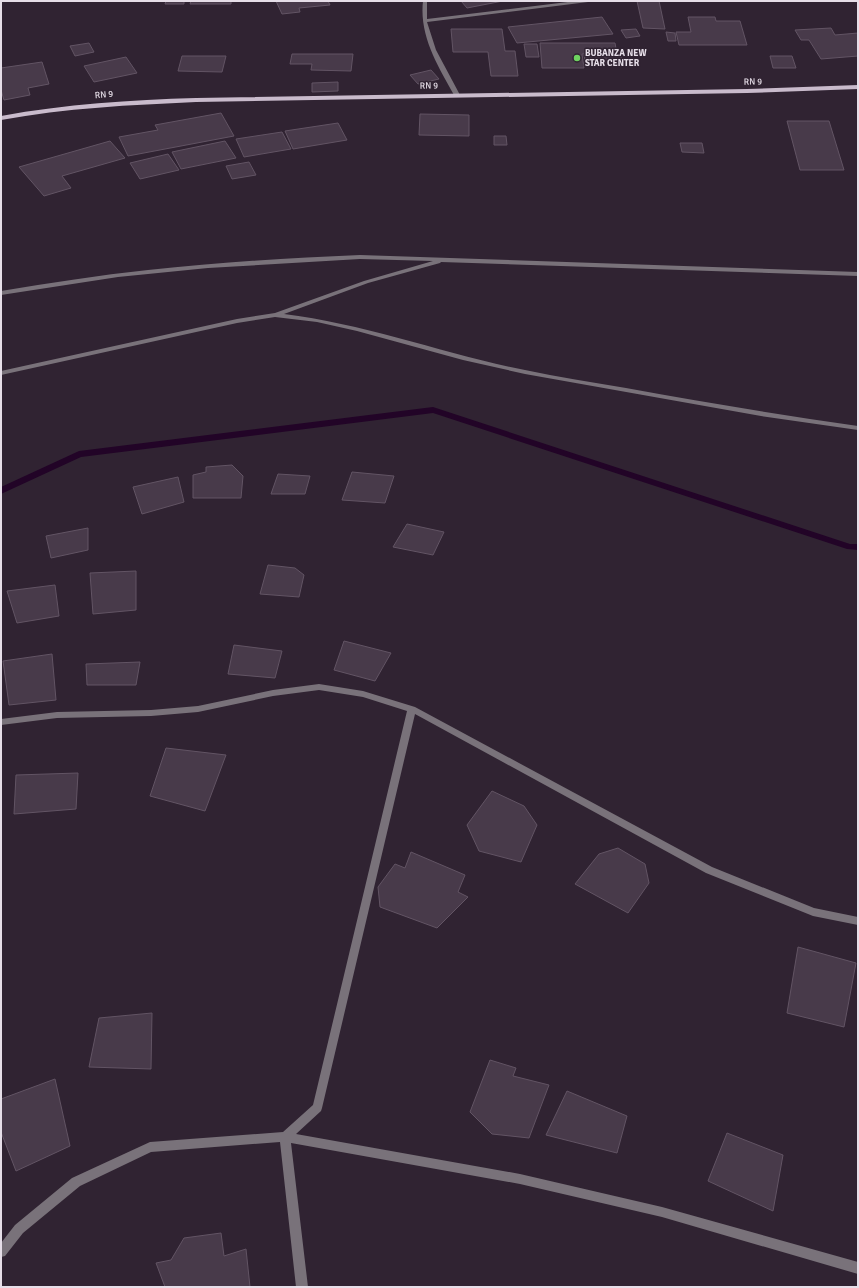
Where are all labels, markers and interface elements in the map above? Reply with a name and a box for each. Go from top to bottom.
place label: BUBANZA NEW STAR CENTER [585,48,647,69]
marker: BUBANZA NEW STAR CENTER [572,53,582,63]
street label: RN 9 [744,76,762,88]
street label: RN 9 [420,80,438,92]
street label: RN 9 [94,89,114,101]

